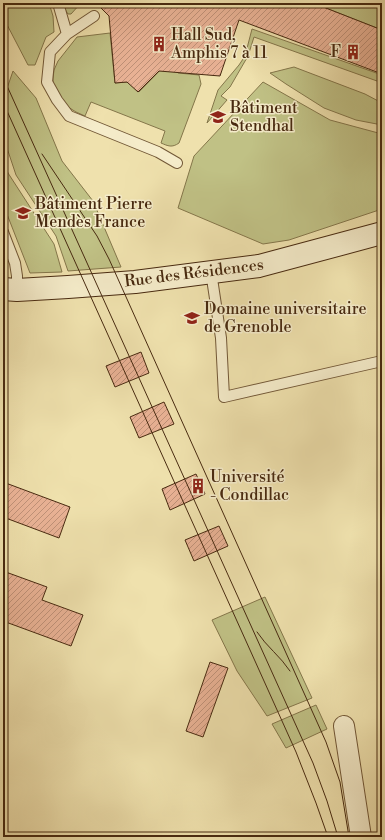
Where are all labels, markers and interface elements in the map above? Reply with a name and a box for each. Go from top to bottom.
place label: Hall Sud, Amphis 7 à 11 [170,25,267,63]
building icon: Hall Sud, Amphis 7 à 11 [150,35,168,53]
place label: F [330,42,341,62]
building icon: F [344,43,362,61]
place label: Bâtiment Stendhal [229,98,298,136]
school or university icon: Bâtiment Stendhal [209,108,227,126]
place label: Bâtiment Pierre Mendès France [34,194,152,232]
school or university icon: Bâtiment Pierre Mendès France [14,204,32,222]
street label: Rue des Résidences [123,255,265,291]
place label: Domaine universitaire de Grenoble [204,299,367,337]
school or university icon: Domaine universitaire de Grenoble [183,309,201,327]
place label: Université - Condillac [210,467,289,505]
building icon: Université - Condillac [189,477,207,495]

